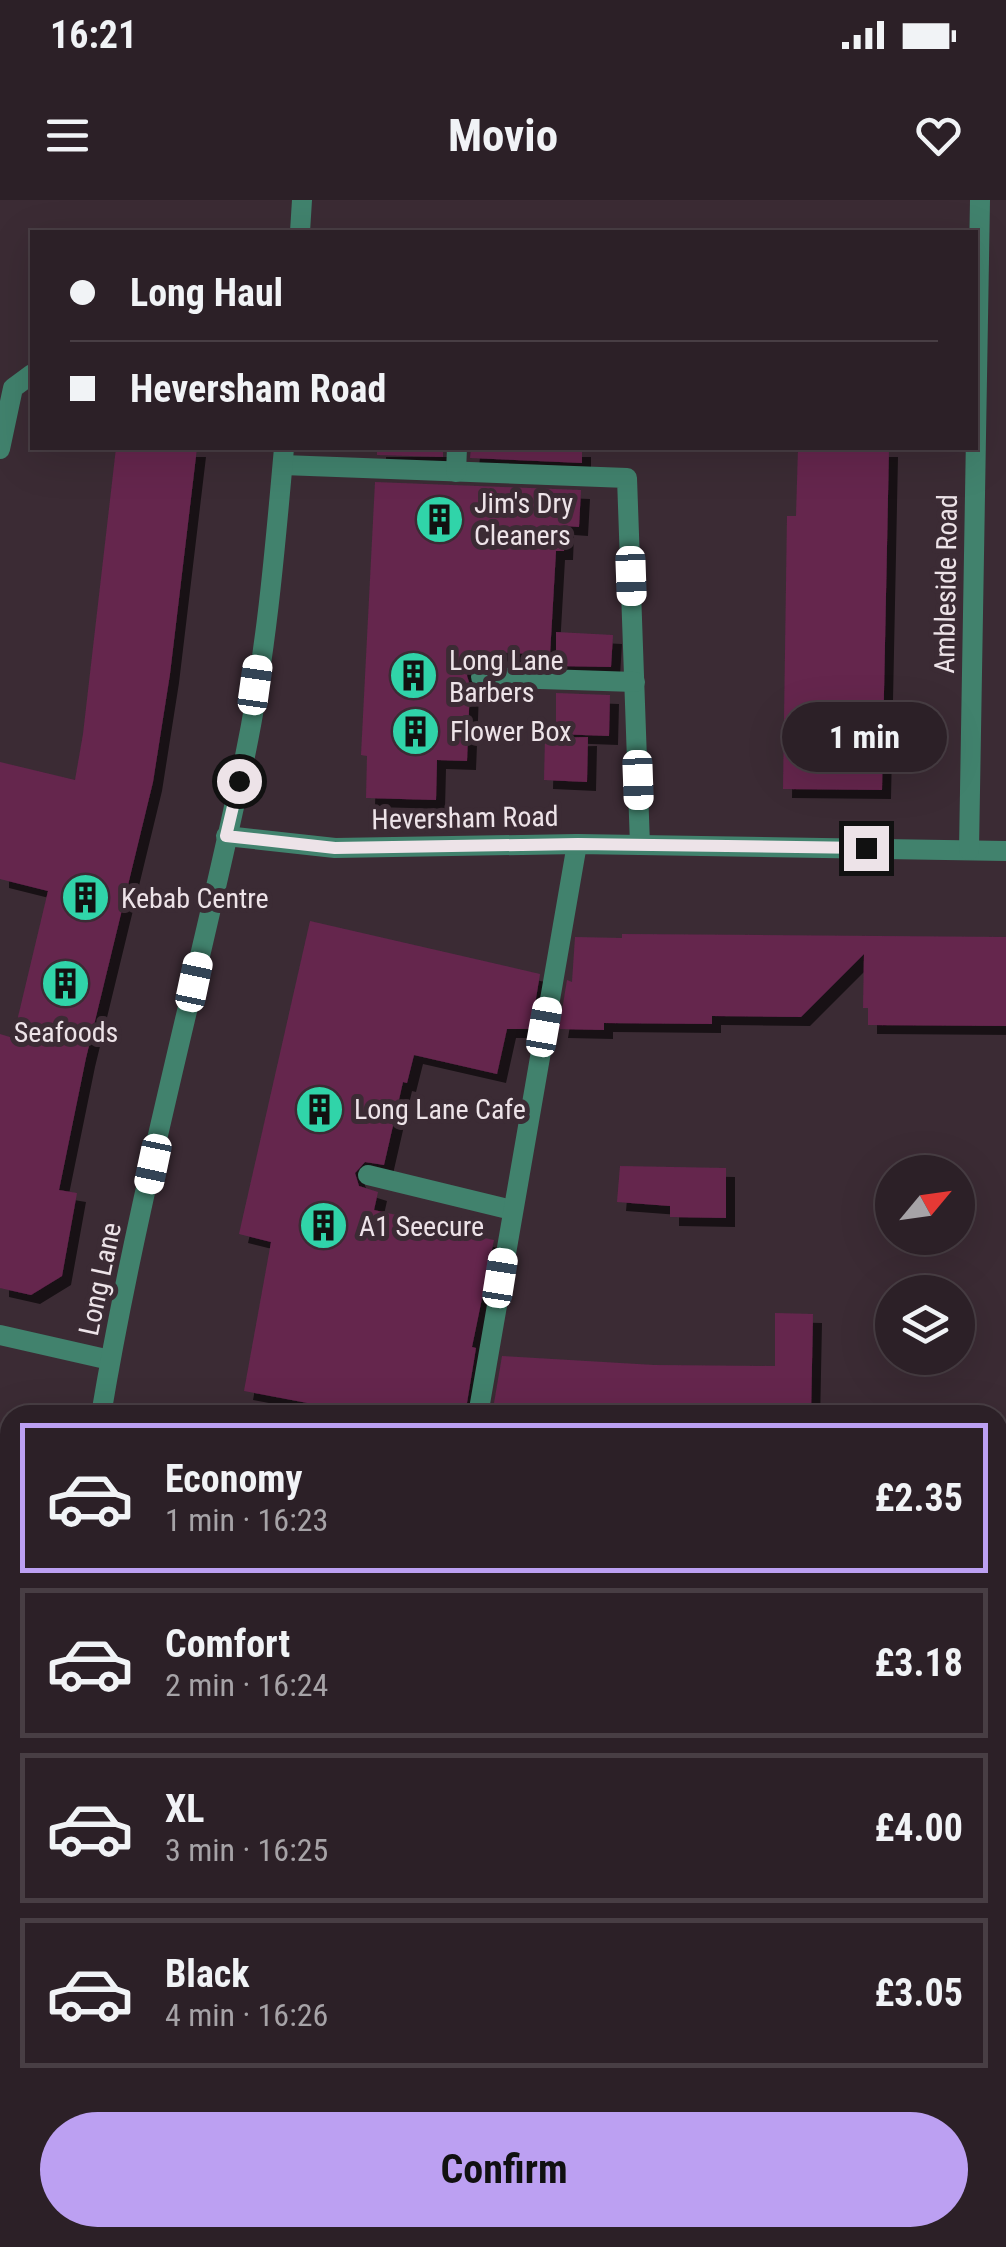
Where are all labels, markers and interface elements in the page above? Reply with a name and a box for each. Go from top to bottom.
text: 16:21 [50,13,137,57]
icon: menu [40,108,95,163]
icon: heart [911,108,966,163]
text: Movio [448,109,558,162]
text: Long Haul [130,271,283,315]
text: Heversham Road [130,367,386,411]
place label: Jim's Dry Cleaners [474,487,573,552]
building icon: Jim's Dry Cleaners [413,493,465,545]
street label: Ambleside Road [928,494,964,674]
car [615,545,647,607]
place label: Long Lane Barbers [449,644,564,709]
building icon: Long Lane Barbers [388,650,440,702]
car [236,653,274,717]
callout: 1 min [784,703,948,773]
building icon: Flower Box [389,705,441,757]
place label: Flower Box [450,715,572,748]
text: 1 min [829,718,900,756]
car [622,749,654,811]
route start [217,759,262,804]
street label: Heversham Road [371,800,559,836]
route end [844,826,889,871]
building icon: Kebab Centre [60,872,112,924]
place label: Kebab Centre [121,882,269,915]
car [173,950,215,1014]
building icon: Seafoods [40,958,92,1010]
car [524,995,564,1059]
place label: Seafoods [14,1016,118,1049]
building icon: Long Lane Cafe [293,1083,345,1135]
place label: Long Lane Cafe [354,1093,526,1126]
car [132,1132,174,1196]
north arrow [875,1155,975,1255]
map controls [875,1155,975,1375]
building icon: A1 Seecure [298,1200,350,1252]
place label: A1 Seecure [359,1210,484,1243]
street label: Long Lane [72,1220,128,1338]
car [480,1246,520,1310]
button: layers [875,1275,975,1375]
icon: car [45,1453,135,1543]
text: Economy [165,1457,302,1501]
text: £2.35 [874,1476,963,1520]
text: 1 min · 16:23 [165,1501,328,1539]
icon: car [45,1618,135,1708]
text: Comfort [165,1622,290,1666]
text: £3.18 [874,1641,963,1685]
text: 2 min · 16:24 [165,1666,328,1704]
icon: car [45,1783,135,1873]
text: XL [165,1787,204,1831]
text: £4.00 [874,1806,963,1850]
text: 3 min · 16:25 [165,1831,328,1869]
icon: car [45,1948,135,2038]
text: Black [165,1952,249,1996]
text: £3.05 [874,1971,963,2015]
text: 4 min · 16:26 [165,1996,328,2034]
button: Confirm [40,2112,968,2227]

